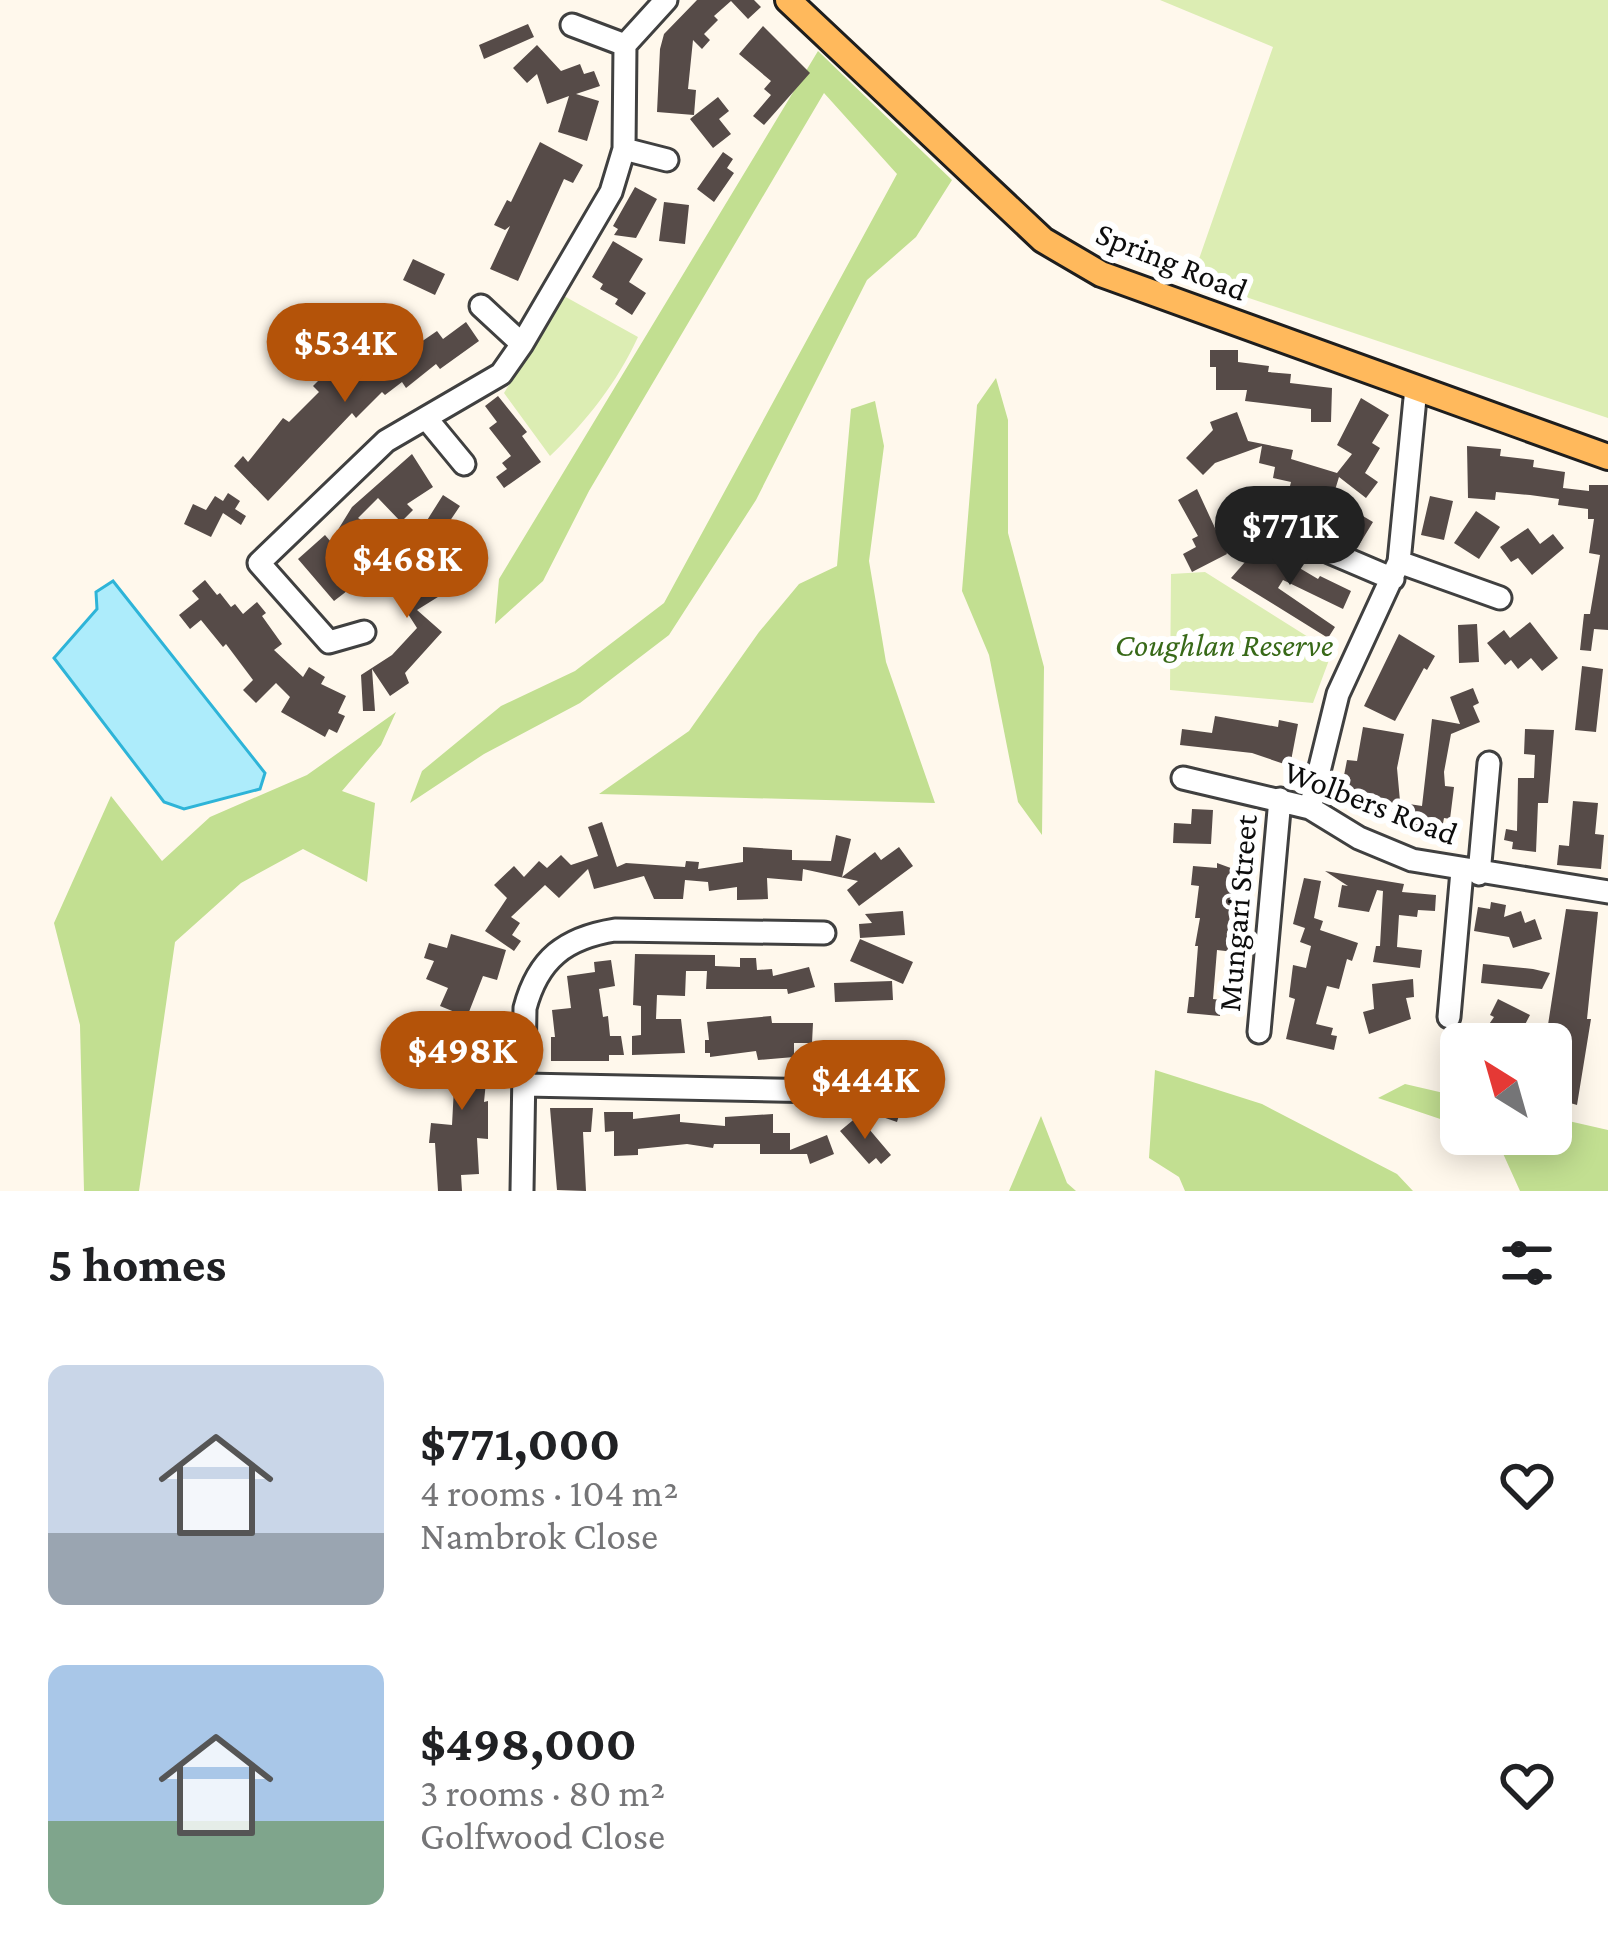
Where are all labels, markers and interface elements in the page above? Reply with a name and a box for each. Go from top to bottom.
street label: Spring Road [1091,214,1253,308]
pin: $534K [261,303,429,405]
text: $534K [294,320,396,363]
pin: $771K [1206,486,1374,588]
text: $771K [1242,503,1338,546]
pin: $468K [323,519,491,621]
text: $468K [352,536,462,579]
park label: Coughlan Reserve [1115,626,1334,663]
street label: Wolbers Road [1279,752,1463,852]
street label: Mungari Street [1210,812,1264,1013]
pin: $498K [378,1011,546,1113]
north arrow [1440,1023,1572,1155]
map controls [1440,1023,1572,1155]
text: $498K [407,1028,517,1071]
pin: $444K [781,1040,949,1142]
text: $444K [811,1057,919,1100]
icon: filters [1494,1230,1560,1296]
text: 5 homes [48,1235,226,1292]
icon: home [144,1413,288,1557]
text: $771,000 [420,1414,620,1471]
icon: heart [1494,1452,1560,1518]
text: 4 rooms · 104 m² [420,1471,678,1514]
text: Nambrok Close [420,1514,658,1557]
icon: home [144,1713,288,1857]
text: $498,000 [420,1714,637,1771]
icon: heart [1494,1752,1560,1818]
text: 3 rooms · 80 m² [420,1771,665,1814]
text: Golfwood Close [420,1814,665,1857]

